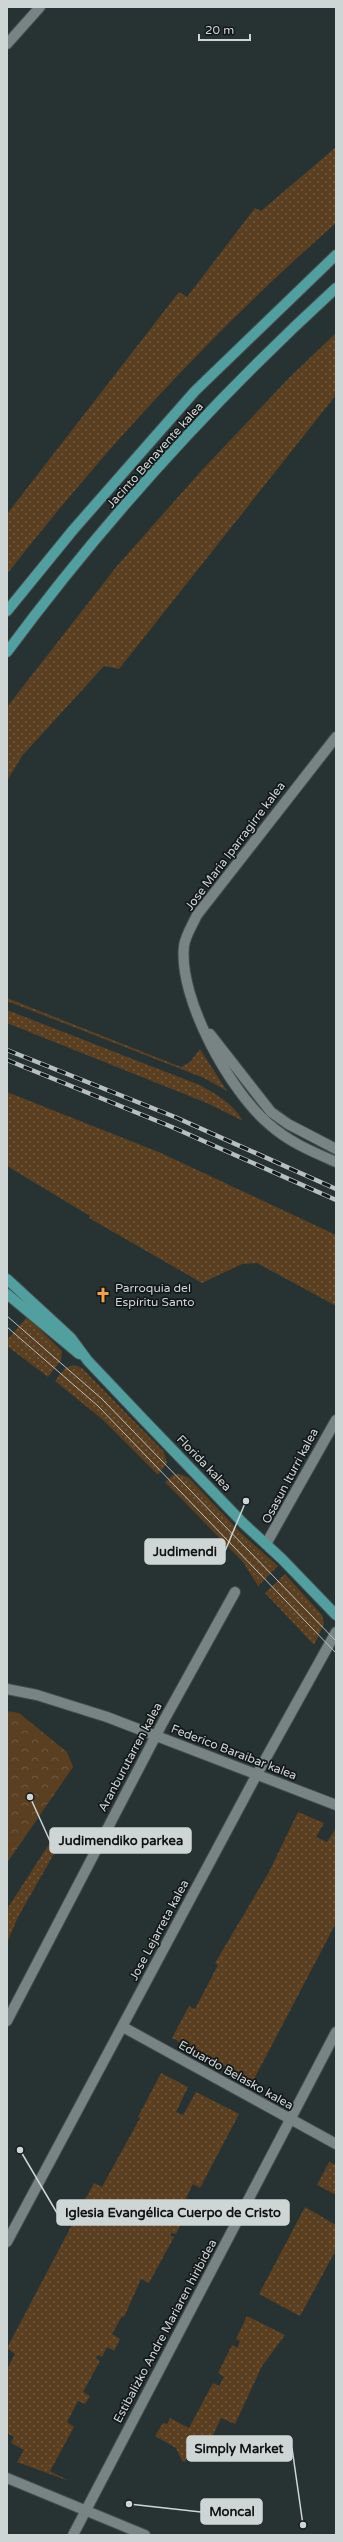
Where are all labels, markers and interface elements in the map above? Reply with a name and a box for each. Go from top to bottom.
scale bar [199,16,250,42]
text: 20 m [205,23,234,37]
street label: Jacinto Benavente kalea [104,399,206,511]
street label: Jose Maria Iparragirre kalea [182,779,288,913]
place label: Parroquia del Espíritu Santo [115,1281,195,1309]
church icon: Parroquia del Espíritu Santo [94,1286,112,1304]
street label: Osasun Iturri kalea [259,1426,321,1526]
street label: Florida kalea [174,1432,234,1494]
callout: Judimendi [145,1539,225,1564]
text: Judimendi [152,1544,217,1560]
street label: Aranburutarren kalea [95,1700,165,1814]
street label: Federico Baraibar kalea [169,1722,299,1782]
callout: Judimendiko parkea [50,1828,191,1853]
text: Judimendiko parkea [58,1833,183,1849]
street label: Jose Lejarreta kalea [127,1877,191,1983]
street label: Eduardo Belasko kalea [176,2038,296,2112]
callout: Iglesia Evangélica Cuerpo de Cristo [57,2200,289,2225]
text: Iglesia Evangélica Cuerpo de Cristo [65,2205,281,2221]
street label: Estibalizko Andre Mariaren hiribidea [110,2237,220,2425]
callout: Simply Market [187,2436,292,2461]
text: Simply Market [195,2441,284,2457]
callout: Moncal [201,2499,262,2524]
text: Moncal [209,2504,255,2520]

